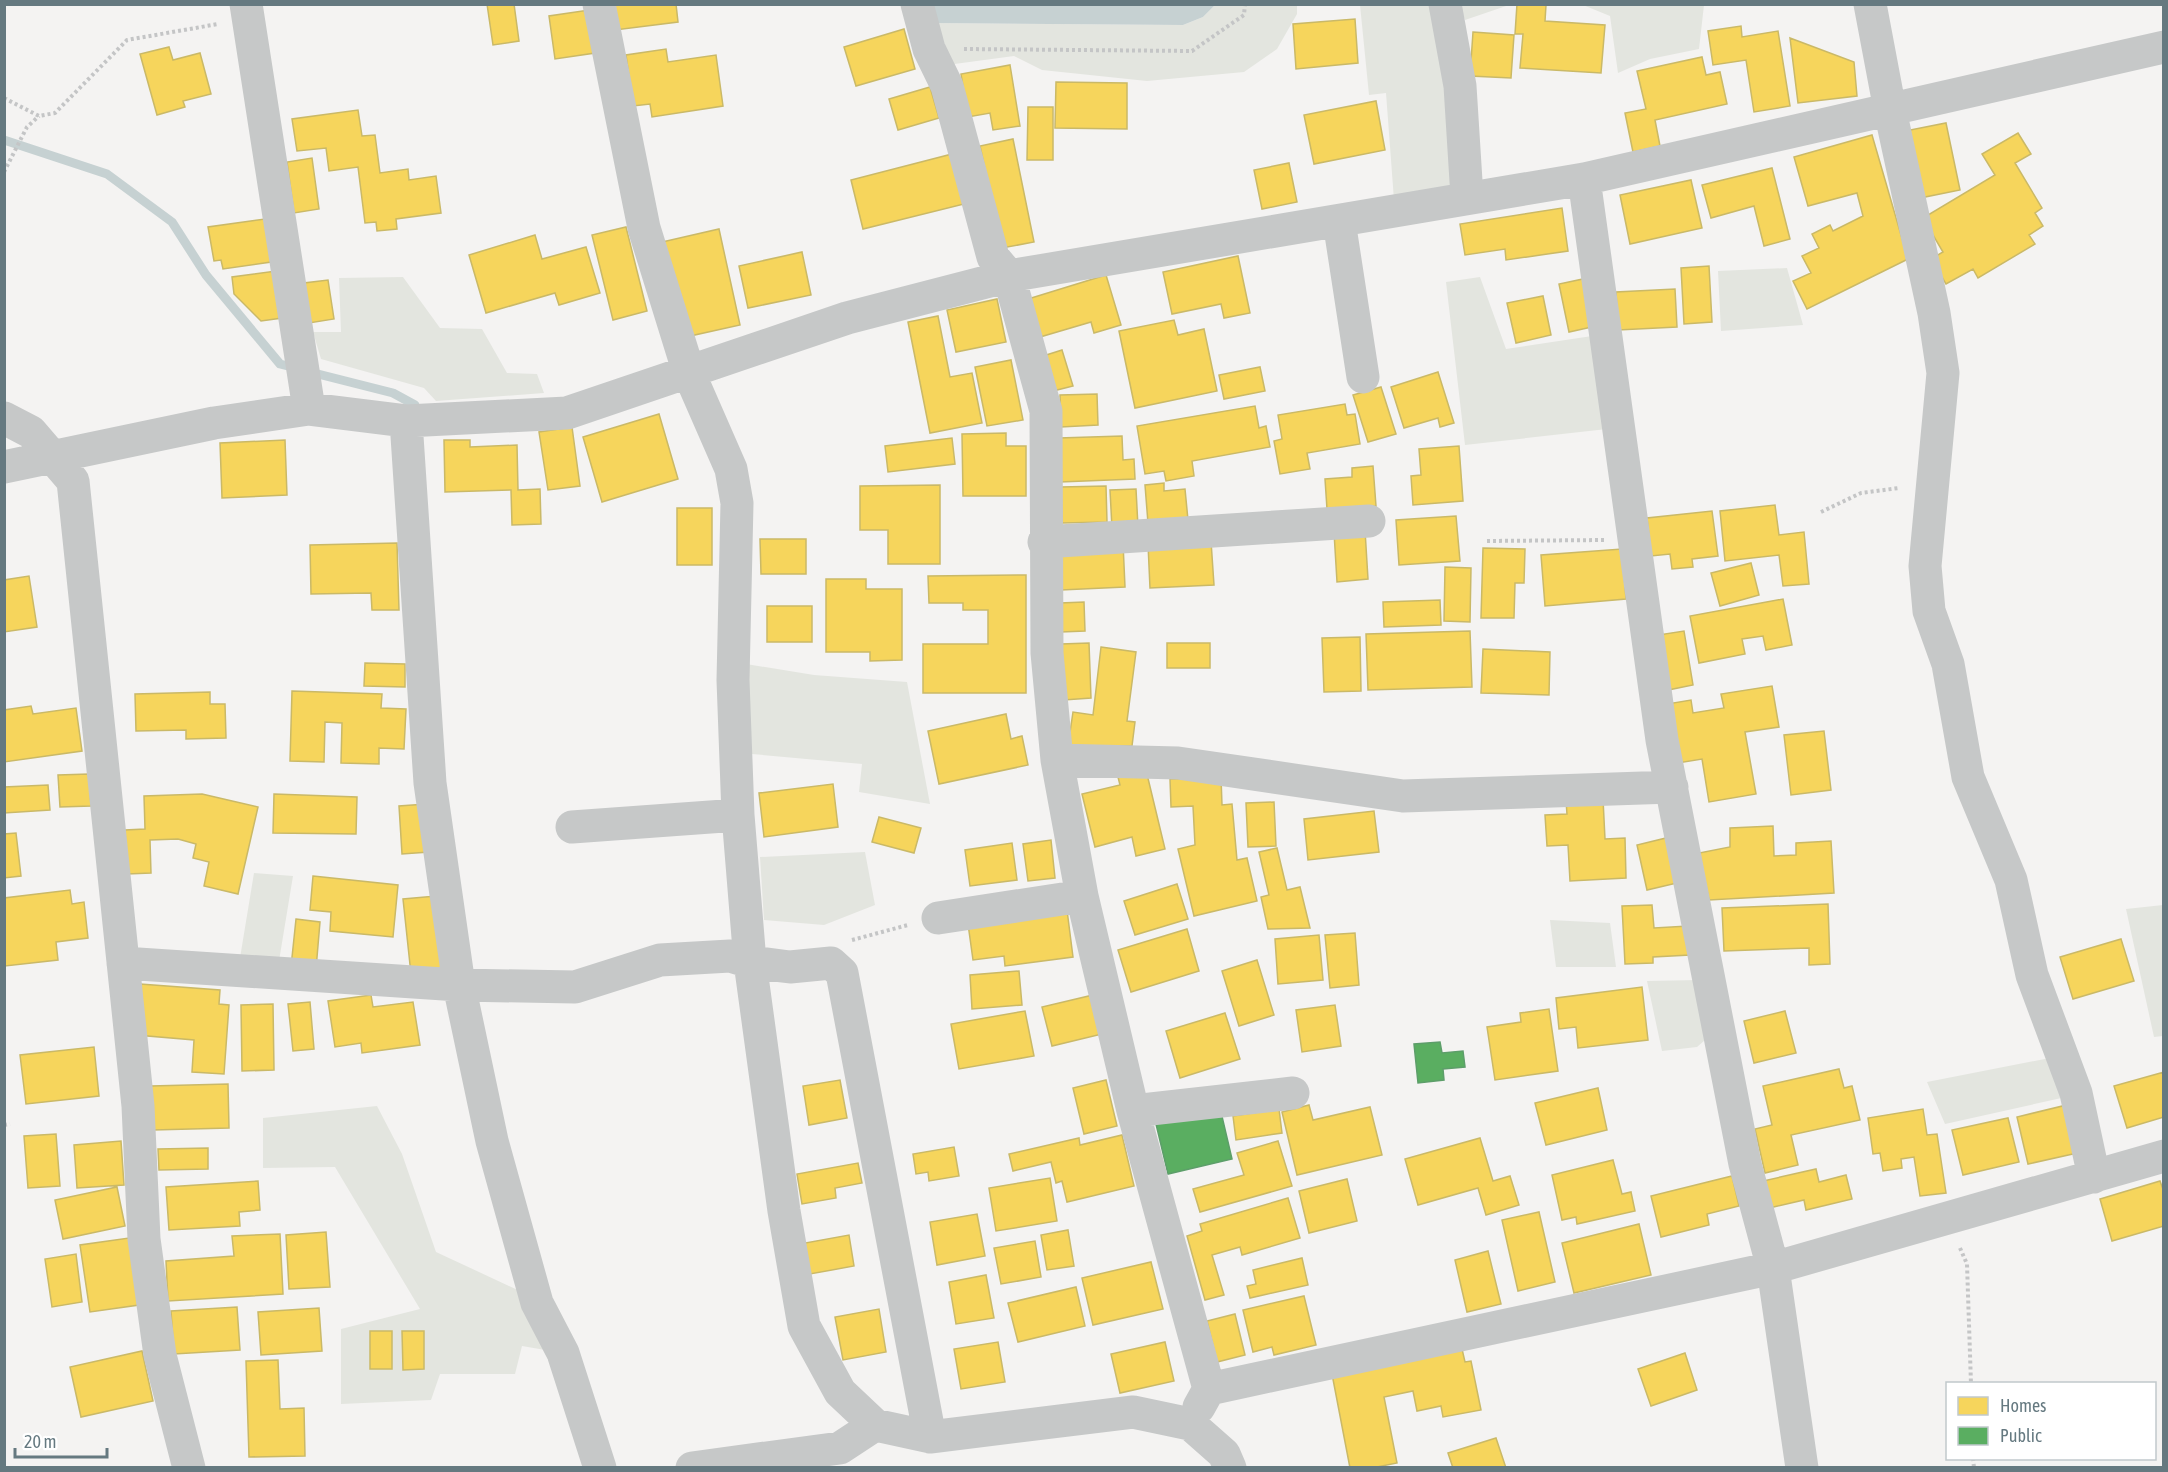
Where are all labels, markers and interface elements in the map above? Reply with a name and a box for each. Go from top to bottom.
legend [1946,1382,2156,1460]
text: Homes [2000,1395,2046,1416]
scale bar [15,1421,106,1459]
text: Public [2000,1425,2042,1446]
text: 20 m [24,1431,56,1452]

